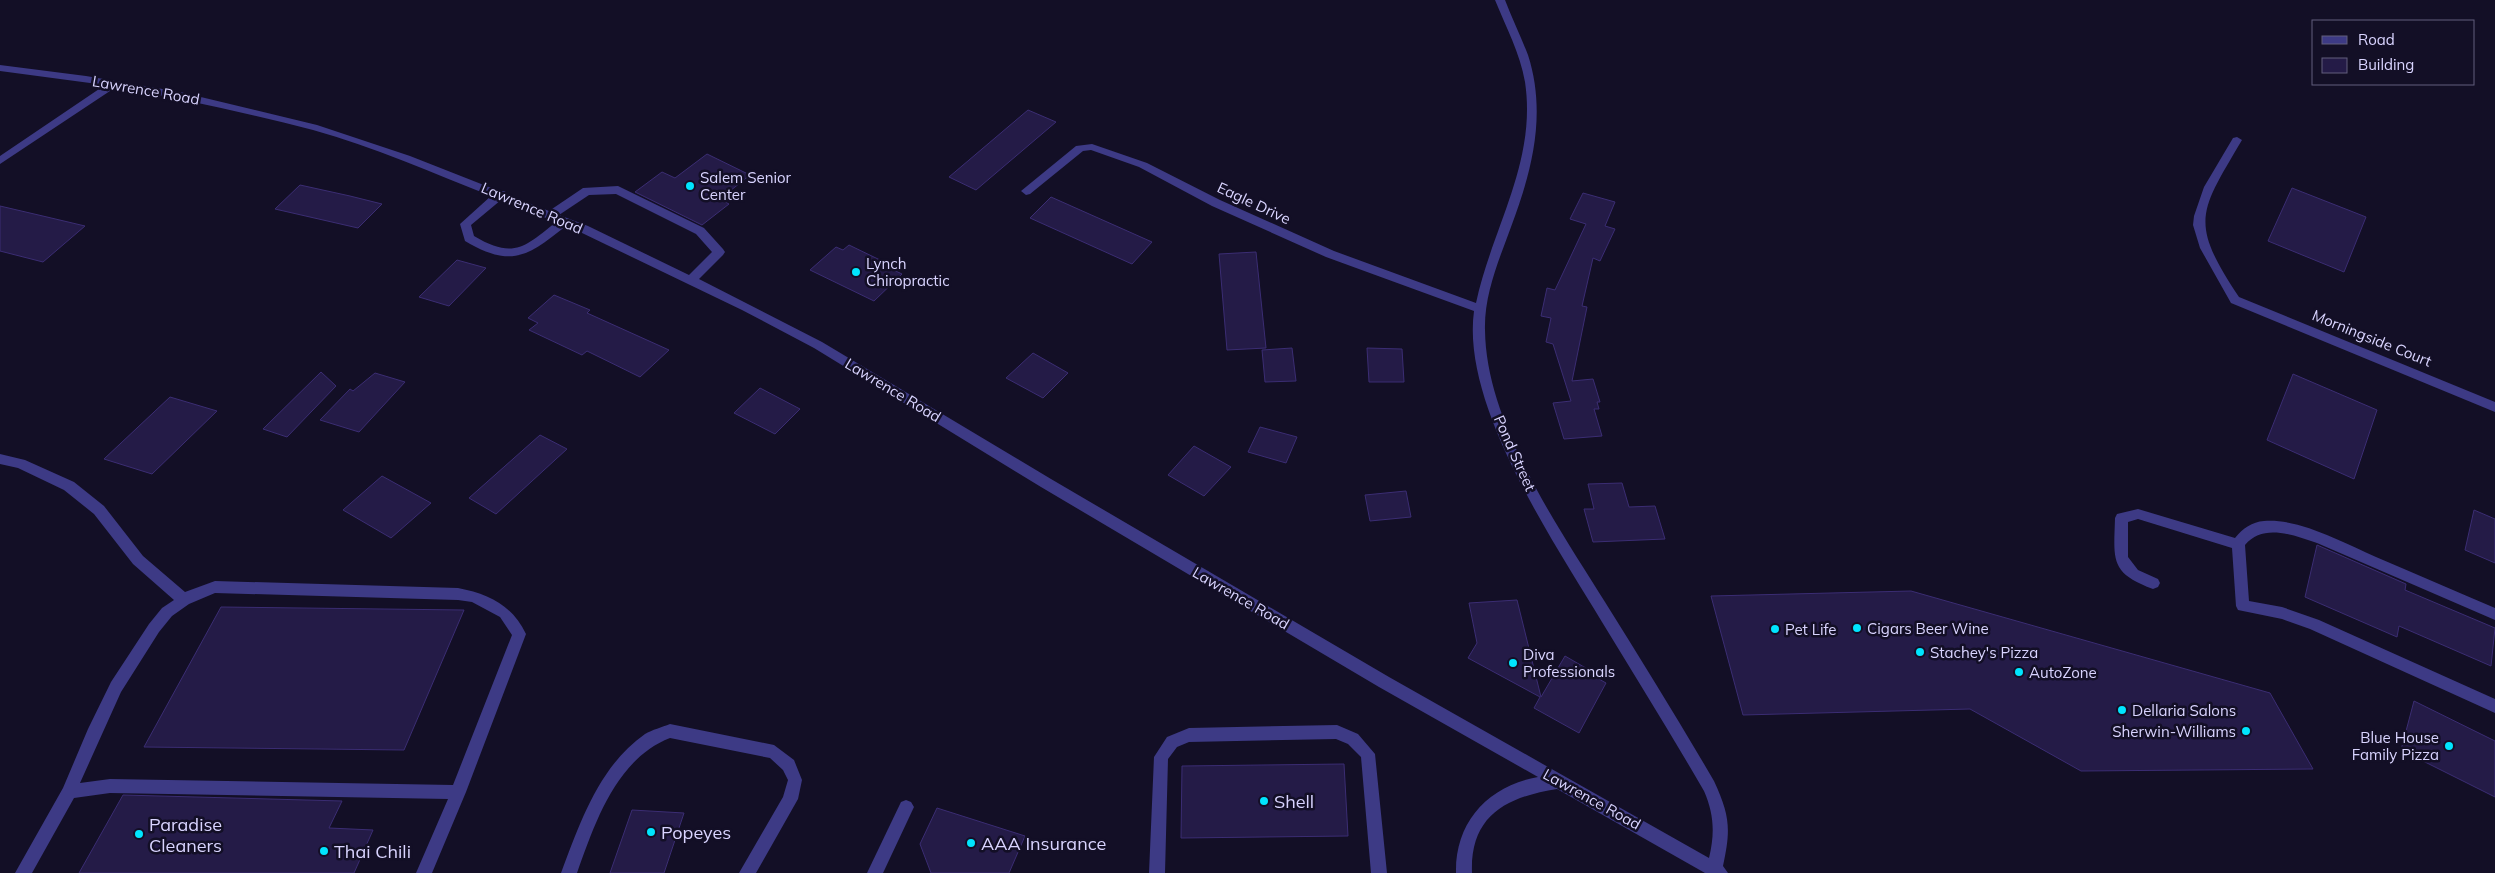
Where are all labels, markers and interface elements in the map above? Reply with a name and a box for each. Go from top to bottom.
legend [2312,20,2475,85]
text: Road [2358,30,2395,49]
text: Building [2358,55,2414,74]
street label: Lawrence Road [91,71,201,109]
place label: Salem Senior Center [700,168,792,204]
street label: Lawrence Road [478,178,586,238]
street label: Eagle Drive [1214,178,1294,228]
marker: Salem Senior Center [684,180,696,192]
place label: Lynch Chiropractic [866,254,950,290]
marker: Lynch Chiropractic [850,266,862,278]
street label: Morningside Court [2309,305,2435,371]
street label: Lawrence Road [842,354,944,426]
street label: Pond Street [1490,412,1540,494]
street label: Lawrence Road [1189,563,1293,633]
place label: Cigars Beer Wine [1867,619,1989,638]
place label: Pet Life [1785,620,1837,639]
marker: Cigars Beer Wine [1851,622,1863,634]
marker: Pet Life [1769,623,1781,635]
place label: Stachey's Pizza [1930,643,2038,662]
place label: Diva Professionals [1523,645,1615,681]
marker: Stachey's Pizza [1914,646,1926,658]
marker: Diva Professionals [1507,657,1519,669]
place label: AutoZone [2029,663,2097,682]
marker: AutoZone [2013,666,2025,678]
place label: Dellaria Salons [2132,701,2236,720]
marker: Dellaria Salons [2116,704,2128,716]
place label: Sherwin-Williams [2112,722,2236,741]
marker: Sherwin-Williams [2240,725,2252,737]
place label: Blue House Family Pizza [2352,728,2439,764]
marker: Blue House Family Pizza [2443,740,2455,752]
street label: Lawrence Road [1540,764,1644,834]
place label: Shell [1274,790,1314,813]
marker: Shell [1258,795,1270,807]
place label: Paradise Cleaners [149,813,222,857]
place label: Popeyes [661,821,731,844]
marker: Popeyes [645,826,657,838]
marker: Paradise Cleaners [133,828,145,840]
place label: AAA Insurance [981,832,1106,855]
marker: AAA Insurance [965,837,977,849]
place label: Thai Chili [334,840,411,863]
marker: Thai Chili [318,845,330,857]

